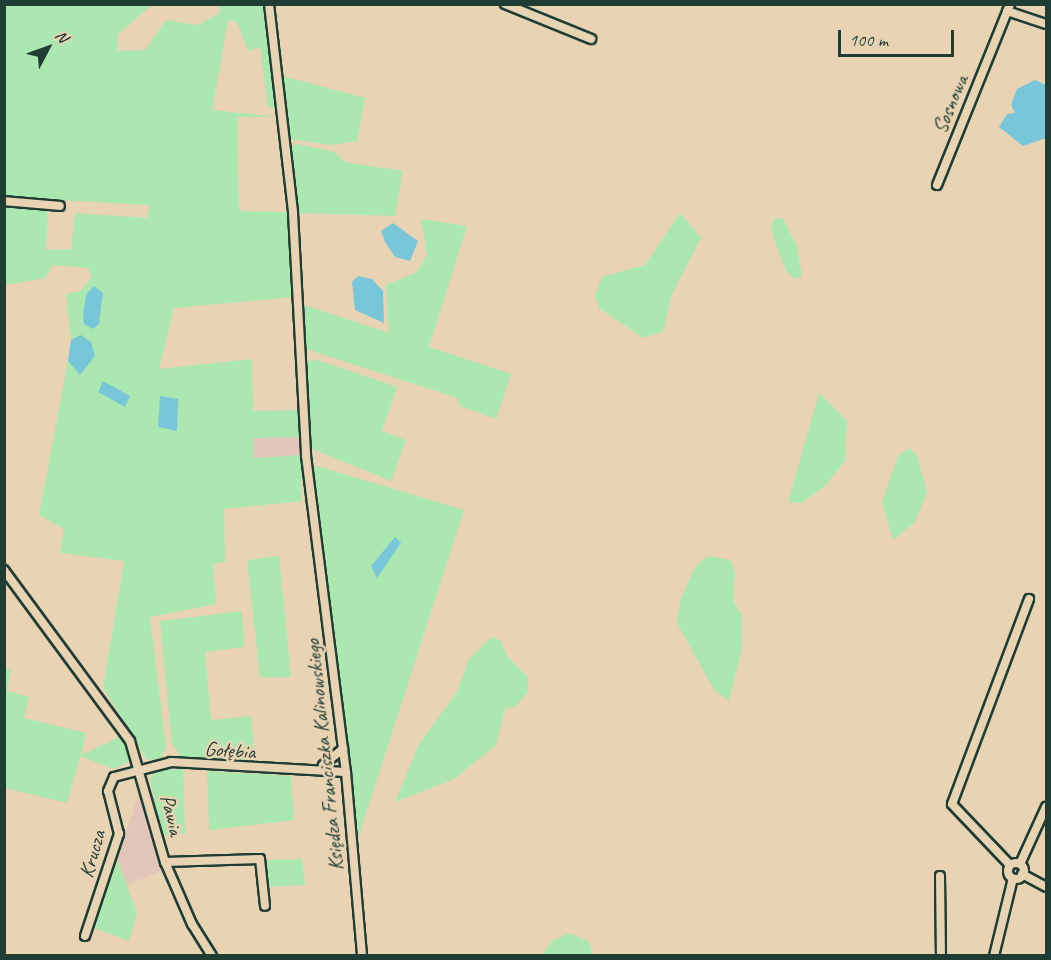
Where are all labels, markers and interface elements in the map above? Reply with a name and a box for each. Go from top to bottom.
north arrow [18,18,78,78]
scale bar [841,18,956,56]
text: N [51,26,72,46]
text: 100 m [849,29,888,51]
street label: Sosnowa [927,71,973,137]
street label: Księdza Franciszka Kalinowskiego [299,638,349,872]
street label: Gołębia [204,736,256,764]
street label: Pawia [155,792,189,838]
street label: Krucza [73,827,111,881]

